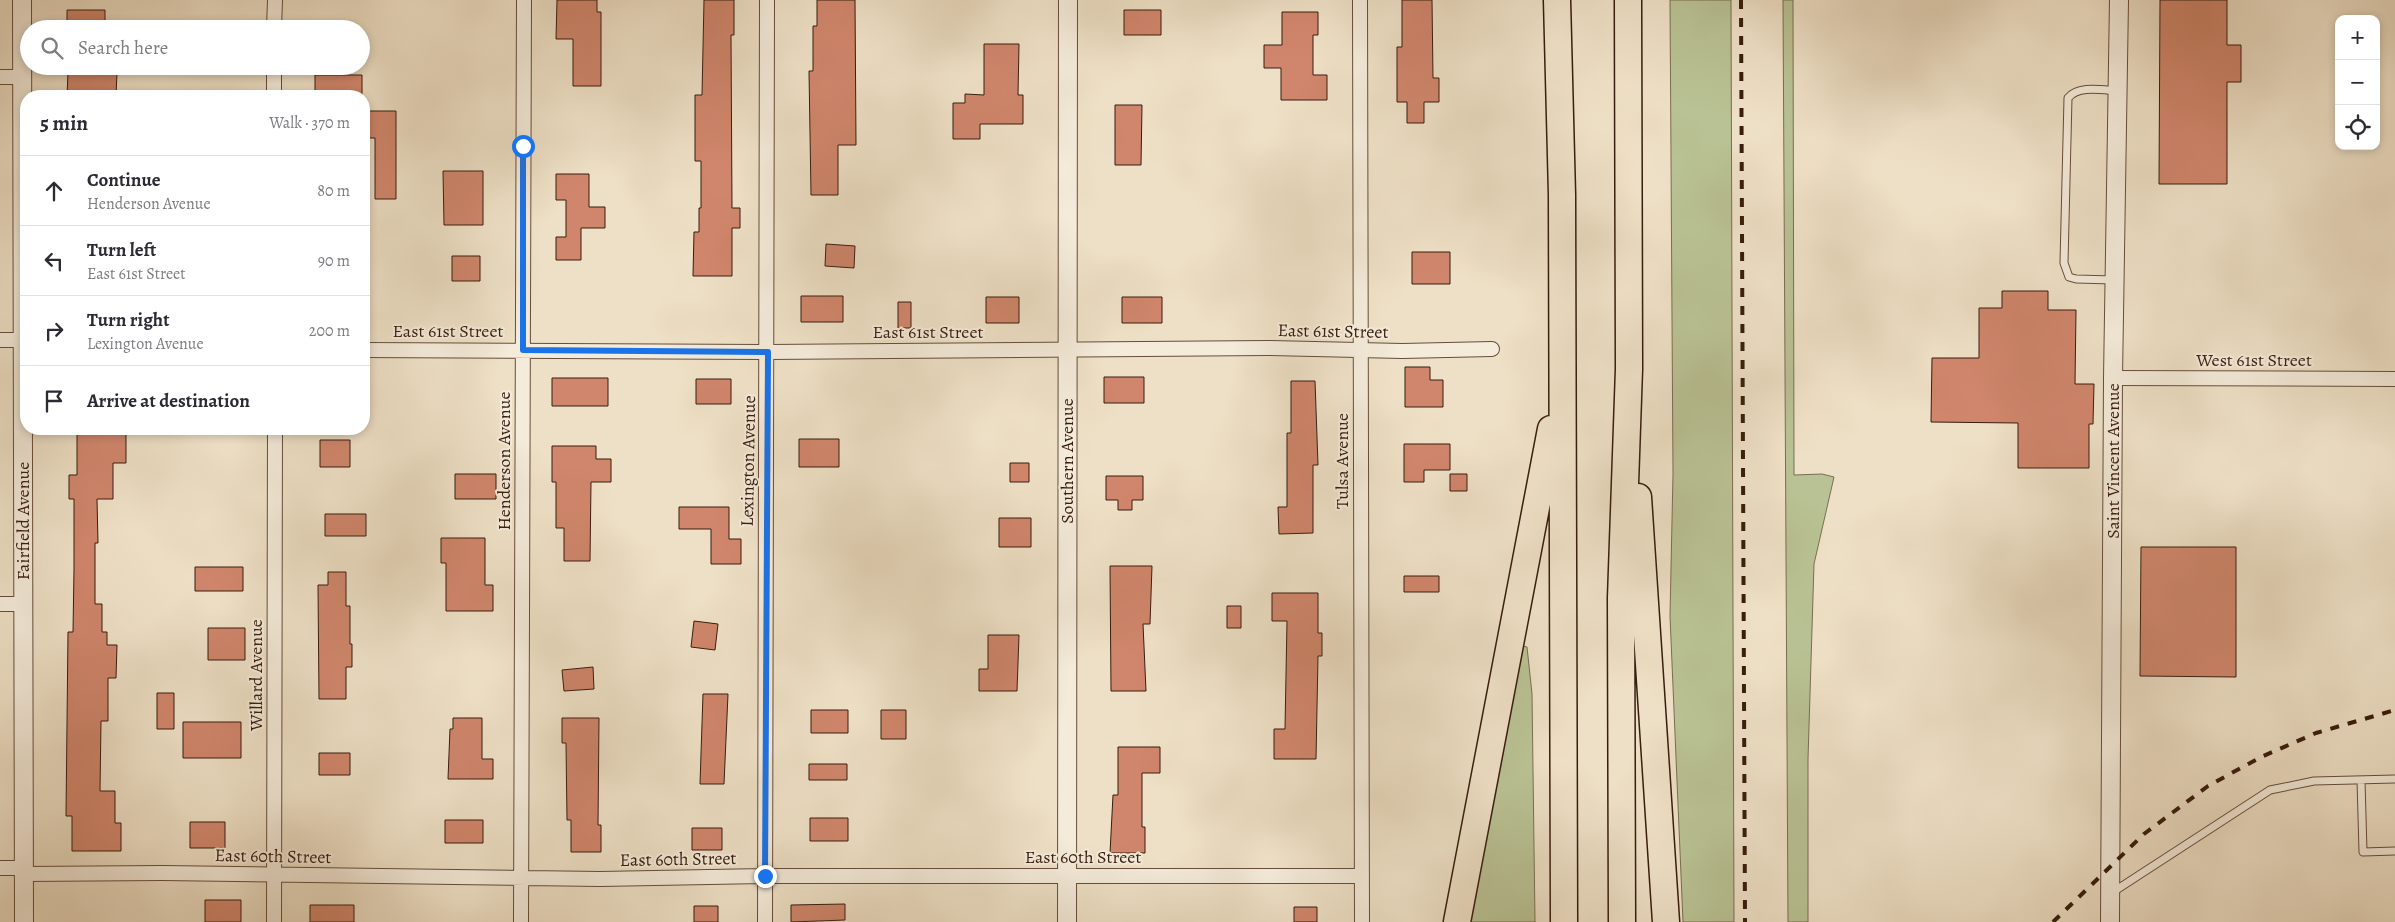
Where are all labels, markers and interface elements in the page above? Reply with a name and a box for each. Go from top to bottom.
map controls [2335,15,2380,150]
button: + [2335,15,2380,60]
search box [20,20,370,75]
icon: search [38,34,66,62]
text: Search here [78,35,168,61]
button: − [2335,60,2380,105]
button: locate [2335,105,2380,150]
text: 5 min [40,109,88,137]
text: Walk · 370 m [269,112,350,134]
route start [512,135,535,158]
text: Continue [87,167,161,193]
icon: ahead [40,177,68,205]
text: 80 m [317,180,350,202]
text: Henderson Avenue [87,193,211,215]
text: Turn left [87,237,156,263]
icon: left [40,247,68,275]
text: 90 m [318,250,350,272]
text: East 61st Street [87,263,186,285]
text: Turn right [87,307,169,333]
icon: right [40,317,68,345]
street label: East 61st Street [1277,318,1389,344]
street label: East 61st Street [393,319,503,343]
text: 200 m [309,320,350,342]
street label: East 61st Street [873,320,983,344]
text: Lexington Avenue [87,333,204,355]
street label: West 61st Street [2195,348,2312,372]
street label: Saint Vincent Avenue [2101,383,2125,539]
icon: arrive [40,387,68,415]
text: Arrive at destination [87,388,250,414]
street label: Henderson Avenue [492,392,516,531]
street label: Lexington Avenue [735,395,761,527]
street label: Southern Avenue [1055,398,1079,524]
street label: Tulsa Avenue [1330,413,1354,509]
street label: Fairfield Avenue [11,462,35,580]
street label: Willard Avenue [244,619,268,732]
street label: East 60th Street [214,843,332,869]
street label: East 60th Street [1025,845,1141,869]
street label: East 60th Street [619,846,737,872]
route end [754,865,777,888]

